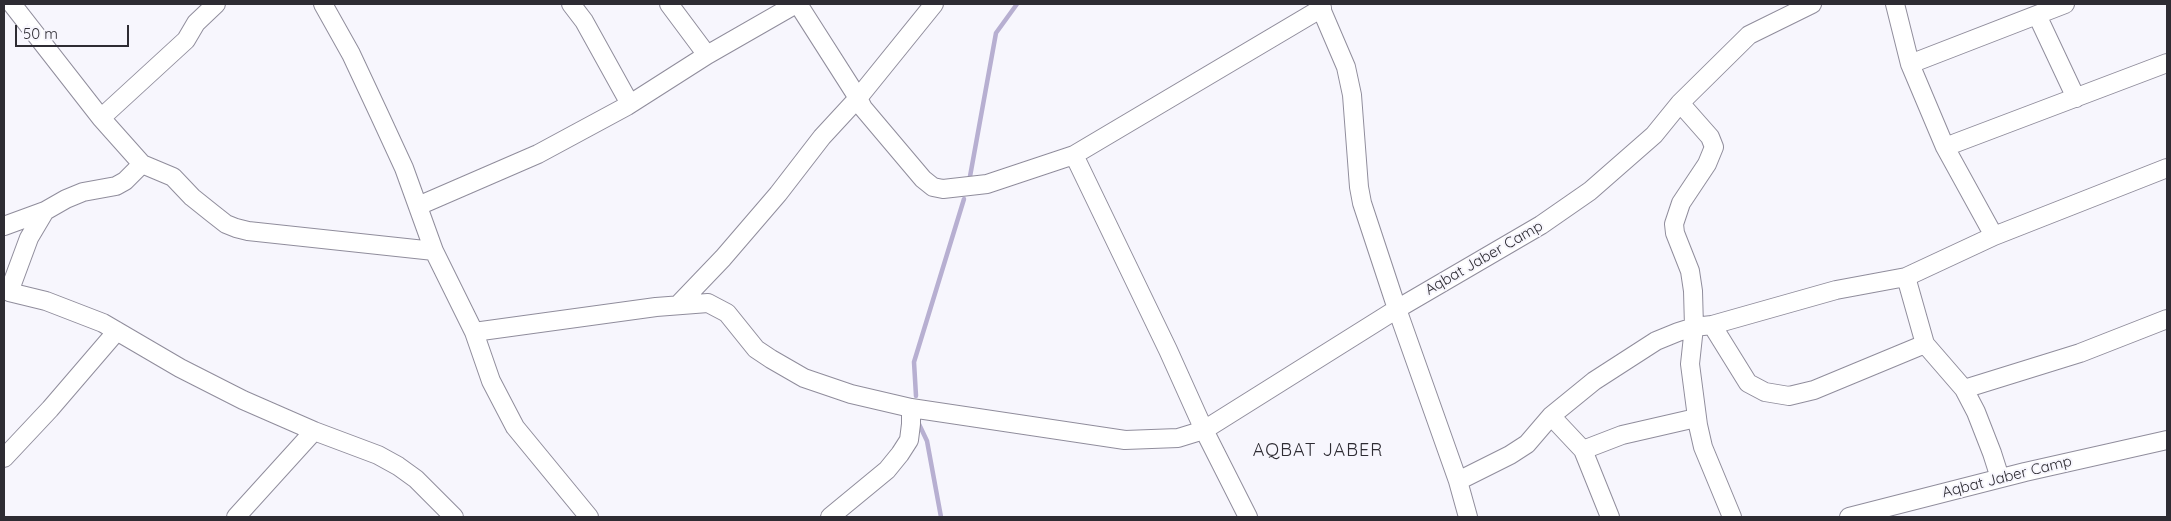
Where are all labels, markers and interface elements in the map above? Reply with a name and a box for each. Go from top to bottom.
scale bar [18,15,131,47]
text: 50 m [23,24,58,43]
street label: Aqbat Jaber Camp [1422,217,1546,299]
district label: AQBAT JABER [1251,440,1385,462]
street label: Aqbat Jaber Camp [1940,452,2074,502]

